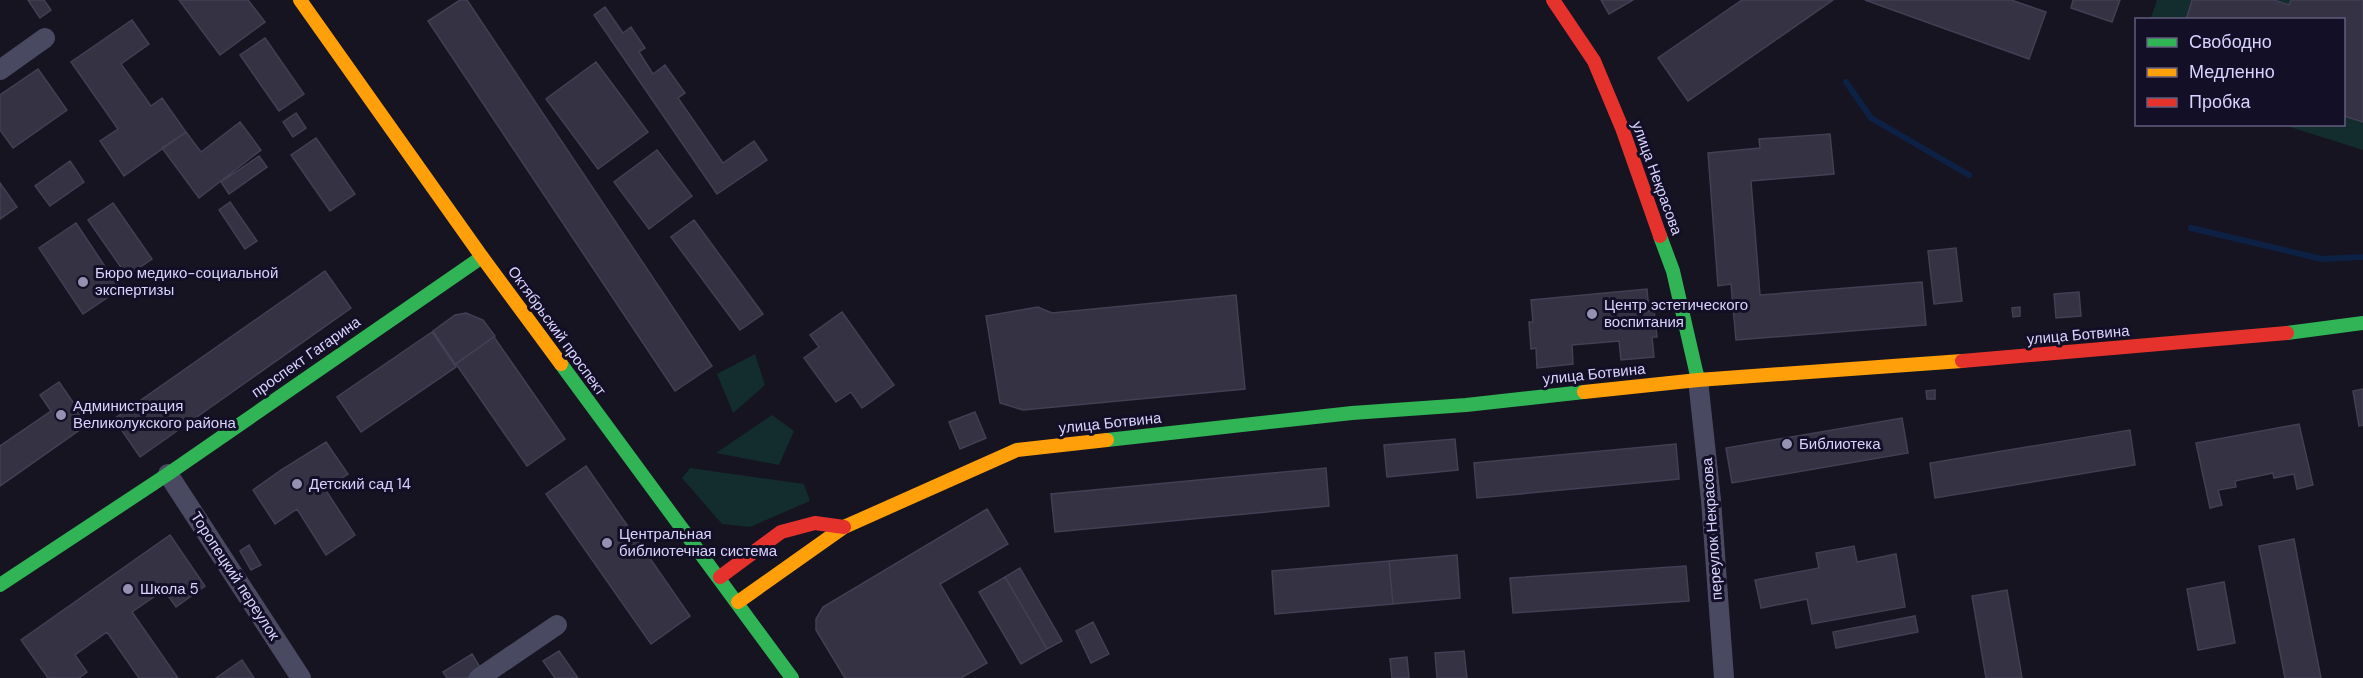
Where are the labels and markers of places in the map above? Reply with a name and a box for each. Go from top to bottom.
place label: Бюро медико-социальной экспертизы [95,263,278,300]
marker: Бюро медико-социальной экспертизы [76,275,90,289]
place label: Центр эстетического воспитания [1604,295,1748,332]
marker: Центр эстетического воспитания [1585,307,1599,321]
place label: Администрация Великолукского района [73,396,236,433]
marker: Администрация Великолукского района [54,408,68,422]
place label: Библиотека [1799,434,1881,454]
marker: Библиотека [1780,437,1794,451]
place label: Детский сад 14 [309,474,411,494]
marker: Детский сад 14 [290,477,304,491]
place label: Центральная библиотечная система [619,524,778,561]
marker: Центральная библиотечная система [600,536,614,550]
place label: Школа 5 [140,579,199,599]
marker: Школа 5 [121,582,135,596]

